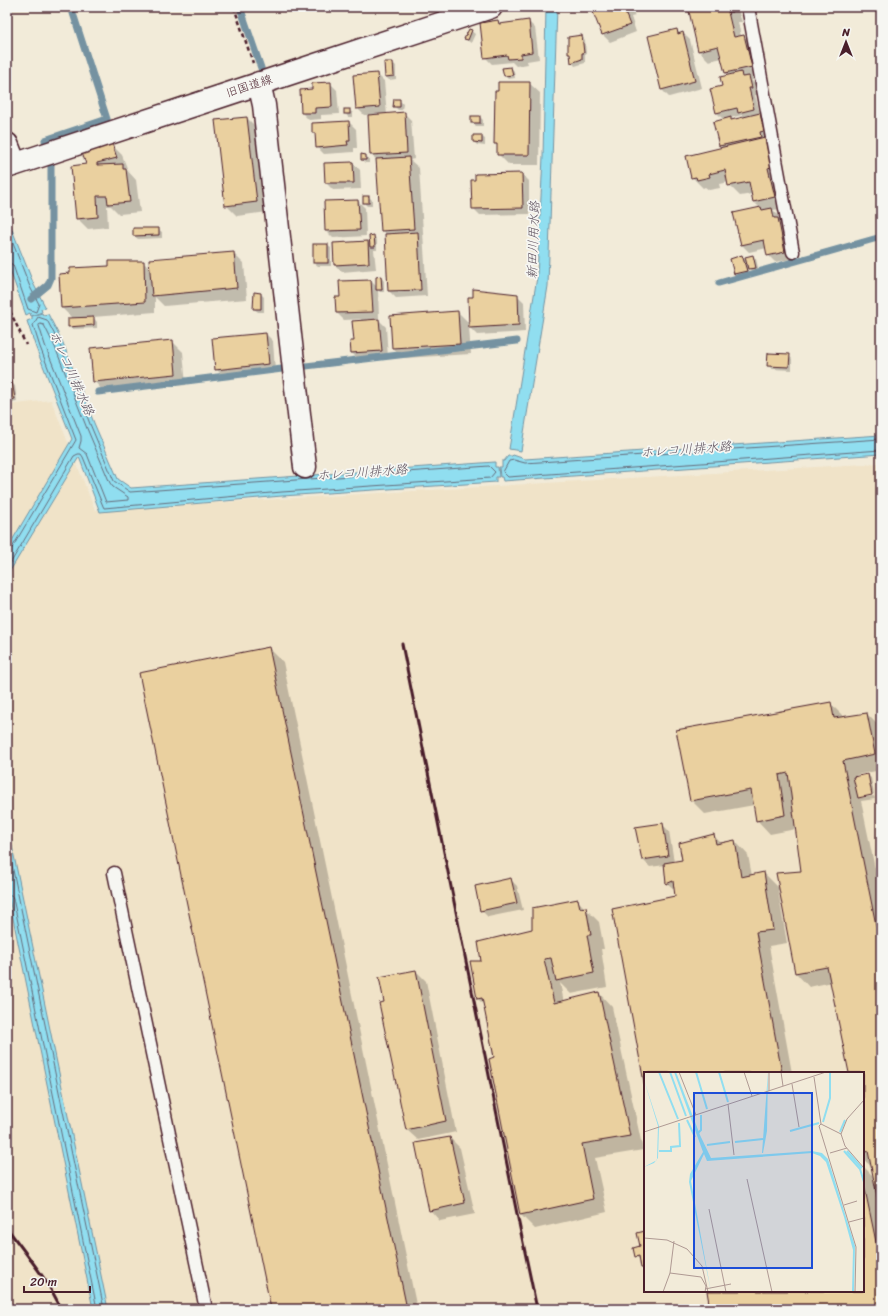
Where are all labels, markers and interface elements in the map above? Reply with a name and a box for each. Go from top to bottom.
north arrow [826,22,866,62]
text: N [841,23,850,42]
street label: 旧国道線 [223,68,275,104]
water label: 新田川用水路 [520,200,546,279]
water label: ホレコ川排水路 [43,327,101,420]
water label: ホレコ川排水路 [640,434,733,464]
water label: ホレコ川排水路 [316,457,409,487]
inset map [644,1072,864,1292]
scale bar [24,1268,90,1294]
text: 20 m [30,1271,57,1293]

